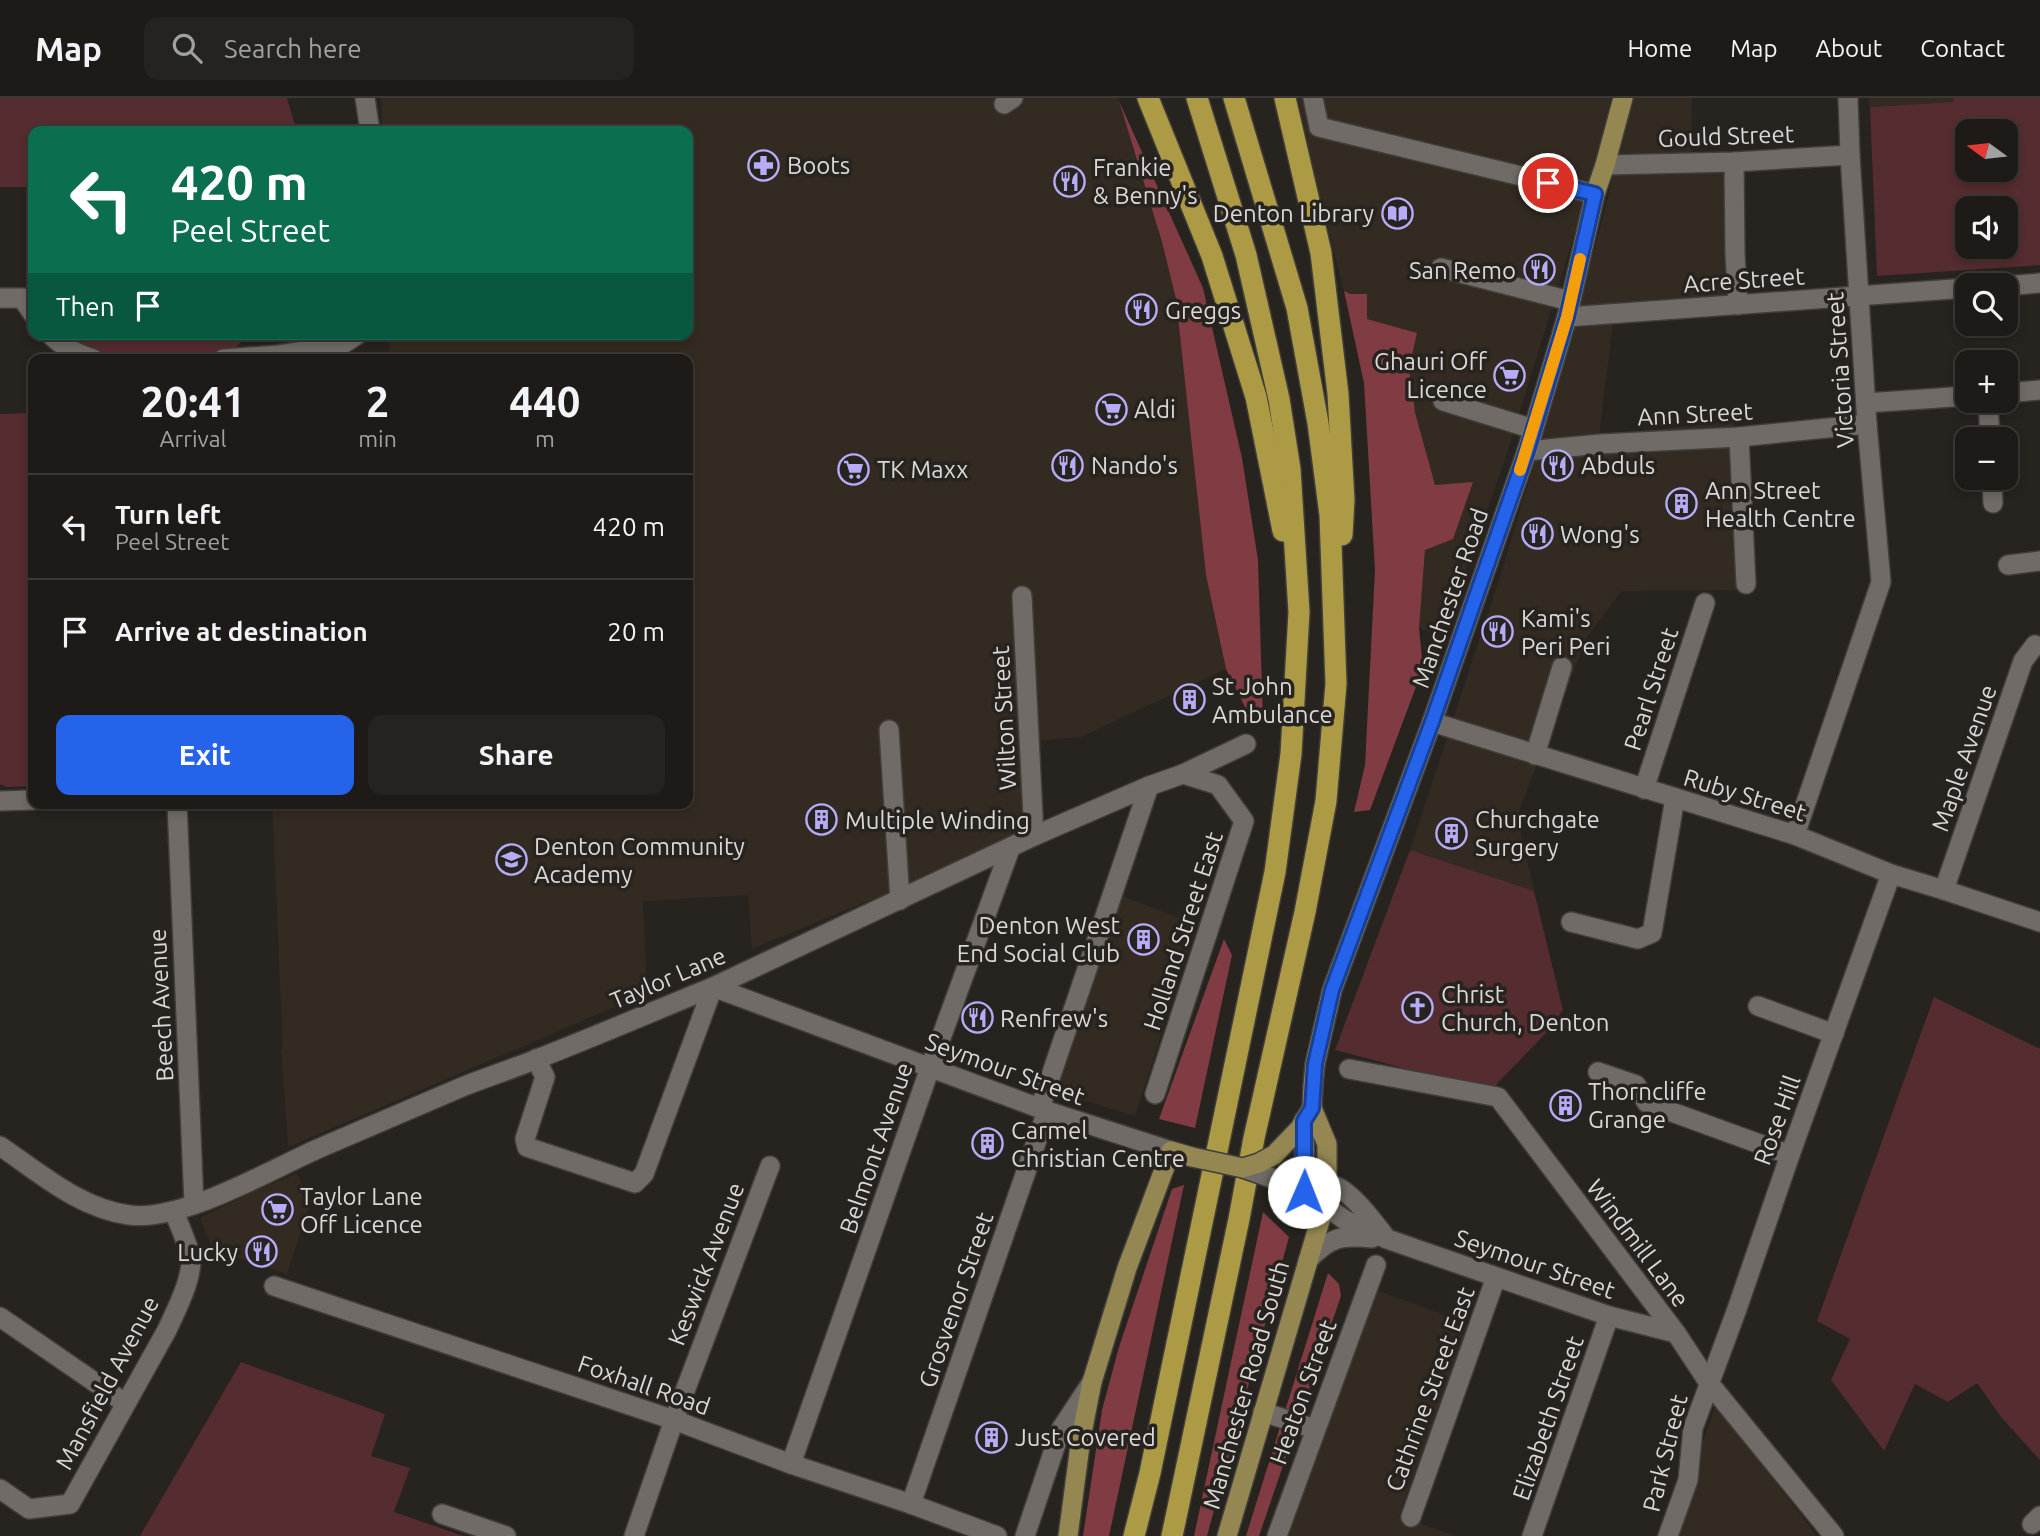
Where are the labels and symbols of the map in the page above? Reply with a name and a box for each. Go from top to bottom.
north arrow [1955,119,2018,182]
street label: Gould Street [1657,120,1795,152]
pharmacy icon: Boots [747,148,781,182]
place label: Boots [787,152,850,179]
pin [1518,153,1578,213]
place label: Frankie & Benny's [1093,154,1198,209]
restaurant icon: Frankie & Benny's [1053,164,1087,198]
library icon: Denton Library [1380,196,1414,230]
place label: Denton Library [1213,200,1374,227]
restaurant icon: San Remo [1522,253,1556,287]
place label: San Remo [1409,257,1516,284]
street label: Acre Street [1682,262,1806,298]
street label: Victoria Street [1821,291,1859,449]
restaurant icon: Greggs [1125,293,1159,327]
place label: Greggs [1165,297,1241,324]
place label: Ghauri Off Licence [1374,348,1488,403]
supermarket icon: Ghauri Off Licence [1493,358,1527,392]
supermarket icon: Aldi [1094,392,1128,426]
place label: Aldi [1134,396,1176,423]
street label: Ann Street [1637,397,1754,431]
restaurant icon: Nando's [1051,448,1085,482]
restaurant icon: Abduls [1541,448,1575,482]
supermarket icon: TK Maxx [837,452,871,486]
place label: Nando's [1091,452,1178,479]
place label: Abduls [1581,452,1655,479]
place label: TK Maxx [877,456,968,483]
place label: Ann Street Health Centre [1705,477,1856,532]
building icon: Ann Street Health Centre [1665,487,1699,521]
street label: Manchester Road [1407,505,1493,691]
restaurant icon: Wong's [1520,517,1554,551]
place label: Wong's [1560,521,1640,548]
place label: Kami's Peri Peri [1521,605,1611,660]
restaurant icon: Kami's Peri Peri [1481,615,1515,649]
street label: Pearl Street [1618,624,1684,754]
street label: Wilton Street [987,645,1021,791]
place label: St John Ambulance [1212,673,1333,728]
street label: Maple Avenue [1926,681,2002,835]
building icon: St John Ambulance [1172,683,1206,717]
street label: Ruby Street [1680,764,1810,827]
building icon: Multiple Winding [805,803,839,837]
place label: Churchgate Surgery [1475,806,1600,861]
place label: Multiple Winding [845,807,1030,834]
building icon: Churchgate Surgery [1435,816,1469,850]
street label: Holland Street East [1138,828,1228,1034]
place label: Denton Community Academy [534,833,745,888]
school or university icon: Denton Community Academy [494,843,528,877]
place label: Denton West End Social Club [957,912,1121,967]
building icon: Denton West End Social Club [1126,922,1160,956]
street label: Beech Avenue [144,928,178,1082]
street label: Taylor Lane [606,942,730,1014]
place label: Christ Church, Denton [1441,981,1609,1036]
church icon: Christ Church, Denton [1401,991,1435,1025]
restaurant icon: Renfrew's [960,1001,994,1035]
place label: Renfrew's [1000,1005,1108,1032]
street label: Seymour Street [922,1028,1089,1111]
street label: Belmont Avenue [834,1059,918,1237]
street label: Rose Hill [1748,1072,1806,1168]
place label: Thorncliffe Grange [1588,1078,1707,1133]
building icon: Thorncliffe Grange [1548,1088,1582,1122]
place label: Carmel Christian Centre [1011,1117,1185,1172]
building icon: Carmel Christian Centre [971,1127,1005,1161]
position arrow [1267,1155,1341,1229]
street label: Windmill Lane [1581,1174,1695,1312]
street label: Keswick Avenue [663,1179,749,1349]
place label: Taylor Lane Off Licence [300,1183,423,1238]
supermarket icon: Taylor Lane Off Licence [260,1193,294,1227]
street label: Grosvenor Street [913,1208,999,1391]
street label: Seymour Street [1451,1224,1619,1304]
restaurant icon: Lucky [244,1235,278,1269]
place label: Lucky [177,1239,238,1266]
street label: Manchester Road South [1198,1258,1294,1512]
street label: Cathrine Street East [1380,1283,1480,1495]
street label: Mansfield Avenue [50,1292,164,1474]
street label: Heaton Street [1264,1315,1342,1468]
street label: Elizabeth Street [1507,1332,1589,1504]
street label: Foxhall Road [574,1350,714,1420]
street label: Park Street [1637,1391,1693,1515]
building icon: Just Covered [975,1420,1009,1454]
place label: Just Covered [1015,1424,1156,1451]

